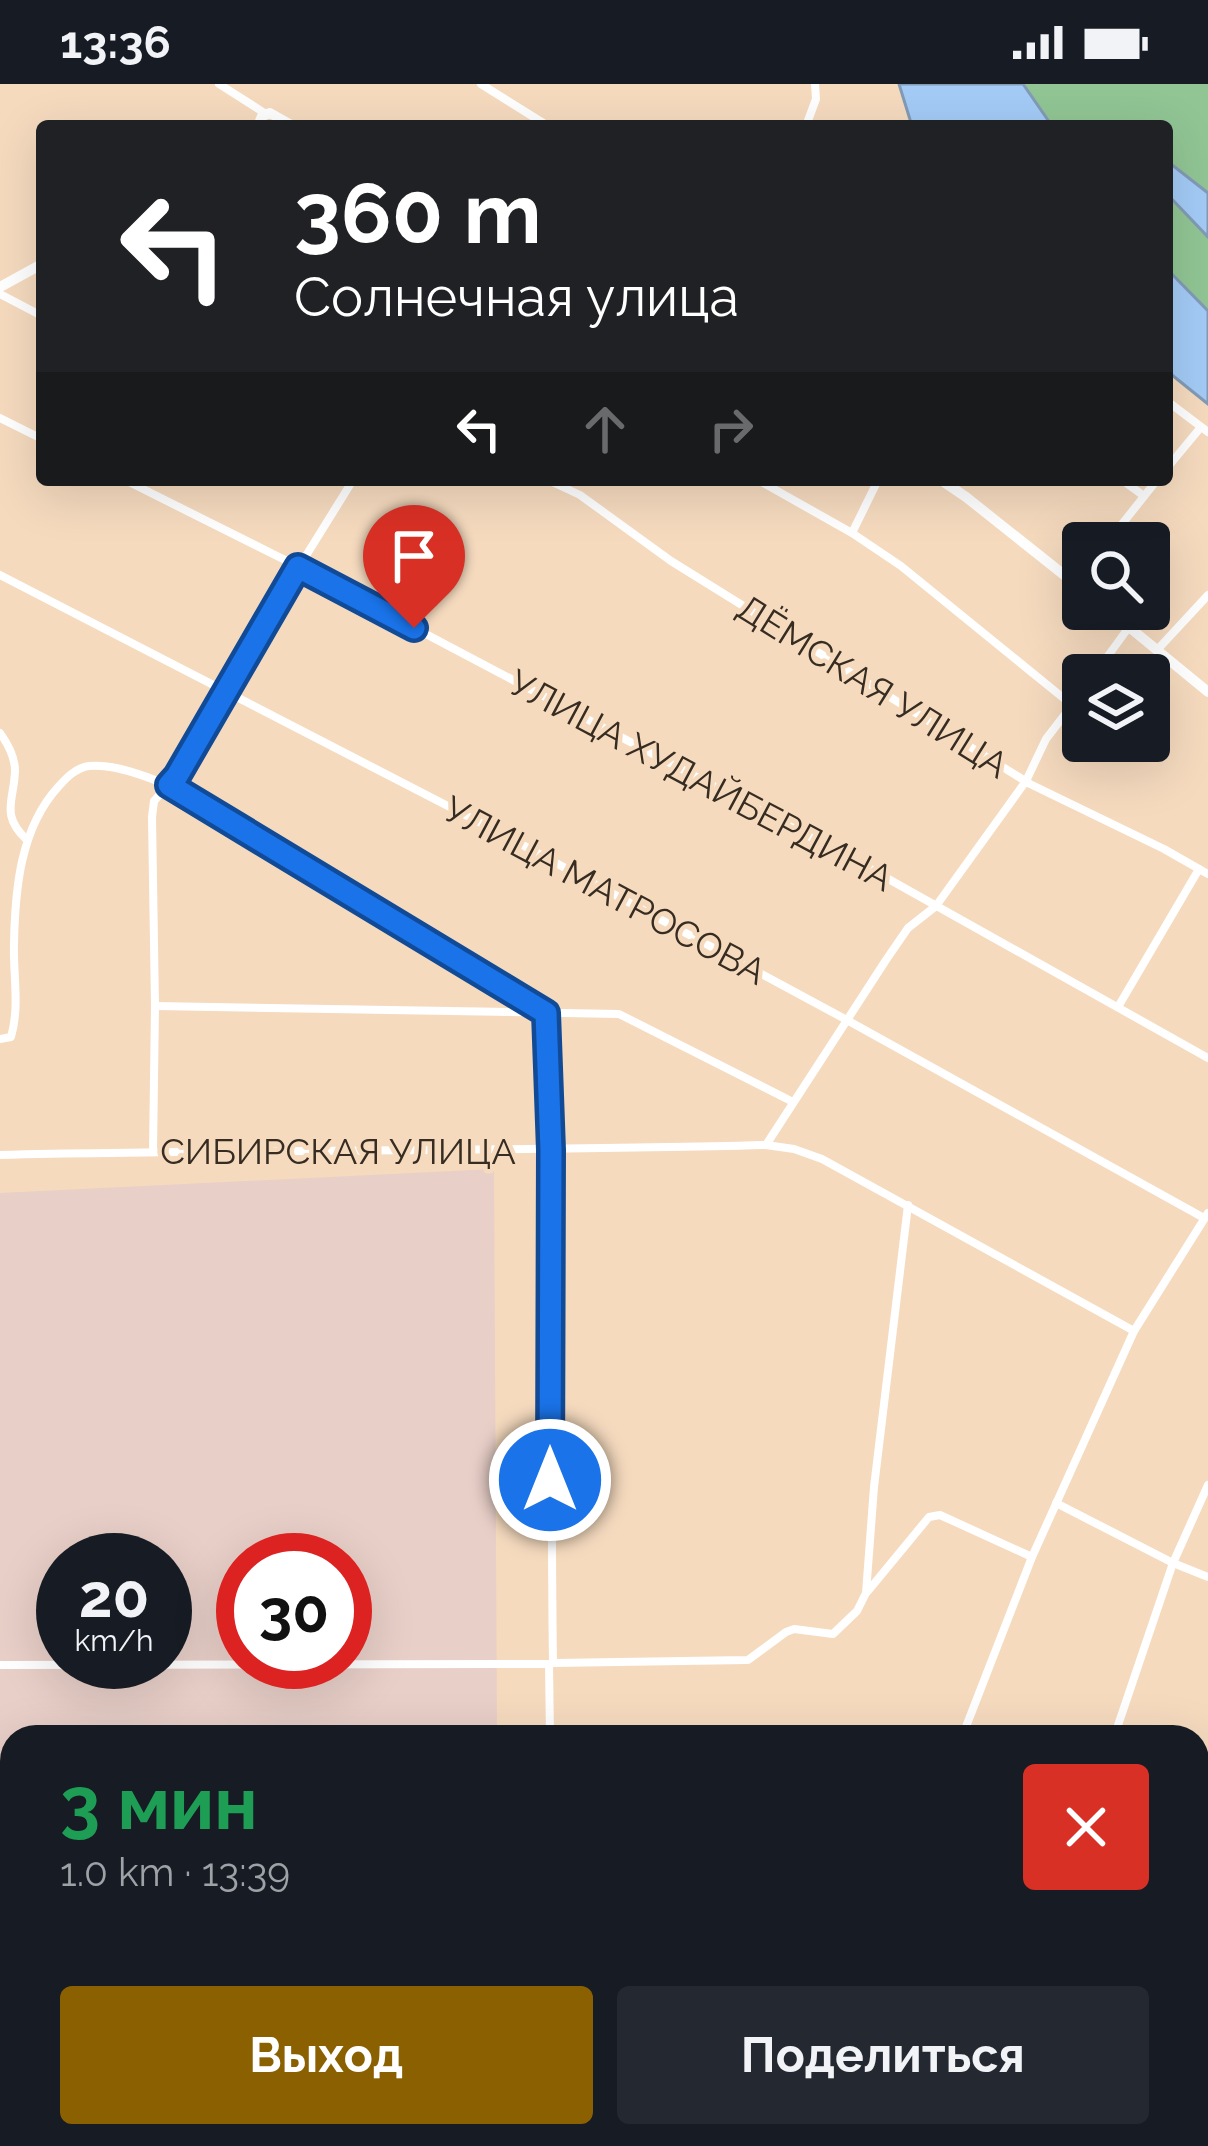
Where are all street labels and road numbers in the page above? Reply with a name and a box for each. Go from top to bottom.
street label: ДЁМСКАЯ УЛИЦА [730,586,1016,786]
street label: УЛИЦА ХУДАЙБЕРДИНА [502,661,900,899]
street label: УЛИЦА МАТРОСОВА [437,787,773,993]
street label: СИБИРСКАЯ УЛИЦА [160,1130,516,1172]

